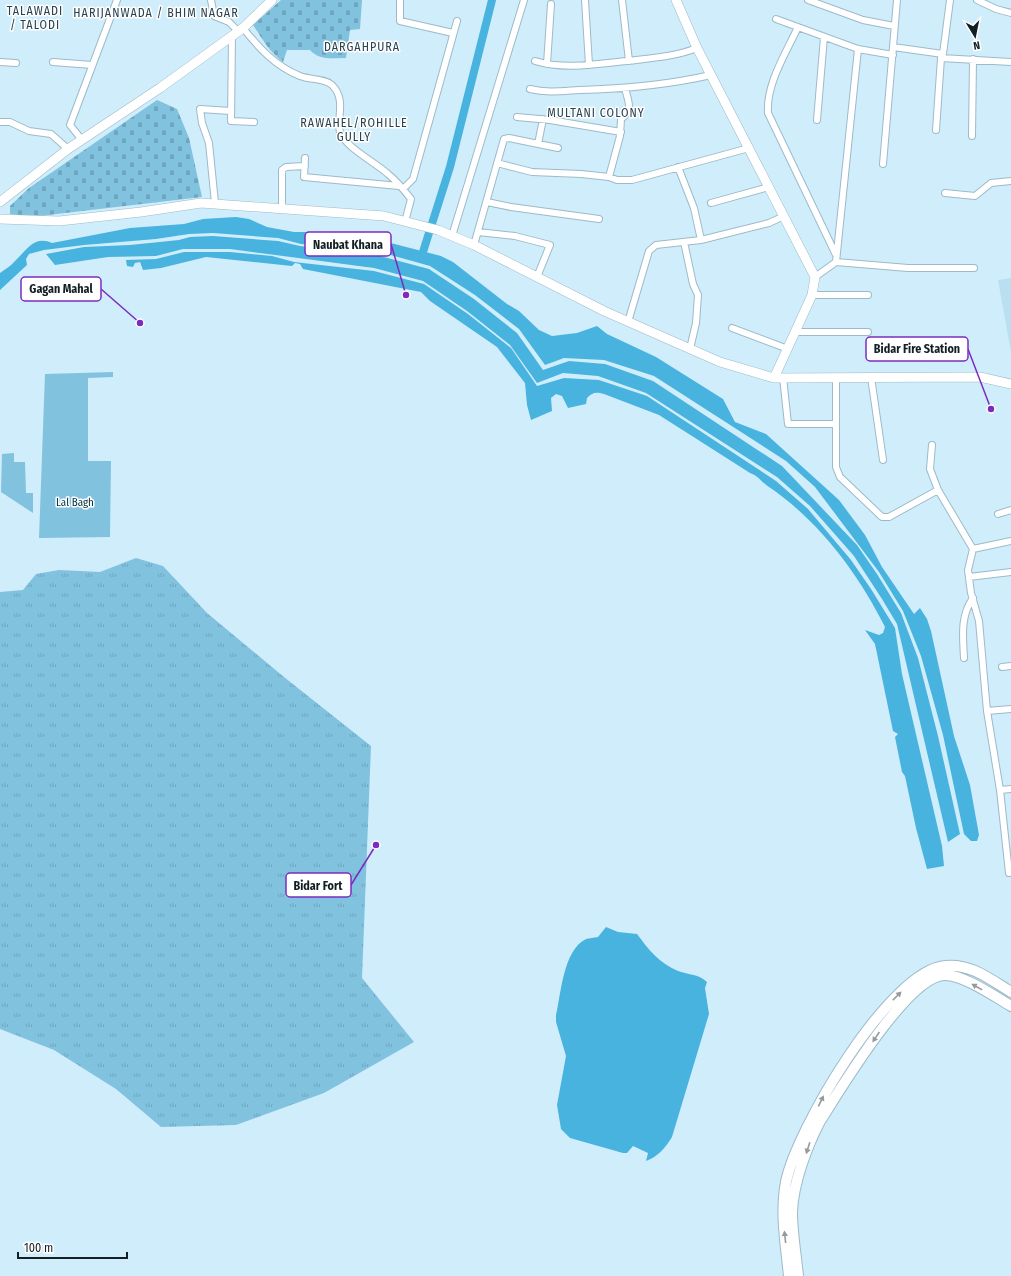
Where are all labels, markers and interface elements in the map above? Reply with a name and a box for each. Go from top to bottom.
district label: TALAWADI / TALODI [7,4,63,32]
district label: HARIJANWADA / BHIM NAGAR [73,6,239,20]
north arrow [955,16,995,56]
text: N [972,38,981,52]
district label: DARGAHPURA [324,40,400,54]
district label: MULTANI COLONY [547,106,645,120]
district label: RAWAHEL/ROHILLE GULLY [300,116,408,144]
callout: Naubat Khana [305,232,391,256]
text: Naubat Khana [313,238,383,252]
callout: Gagan Mahal [21,277,101,301]
text: Gagan Mahal [29,282,93,296]
callout: Bidar Fire Station [866,337,968,361]
text: Bidar Fire Station [874,342,960,356]
park label: Lal Bagh [56,496,94,509]
callout: Bidar Fort [286,873,351,897]
text: Bidar Fort [293,879,343,893]
one-way arrow [971,984,982,990]
one-way arrow [892,991,902,1001]
one-way arrow [872,1032,880,1043]
one-way arrow [818,1095,824,1107]
one-way arrow [805,1142,811,1154]
one-way arrow [782,1231,788,1243]
scale bar [18,1234,127,1260]
text: 100 m [24,1241,53,1255]

